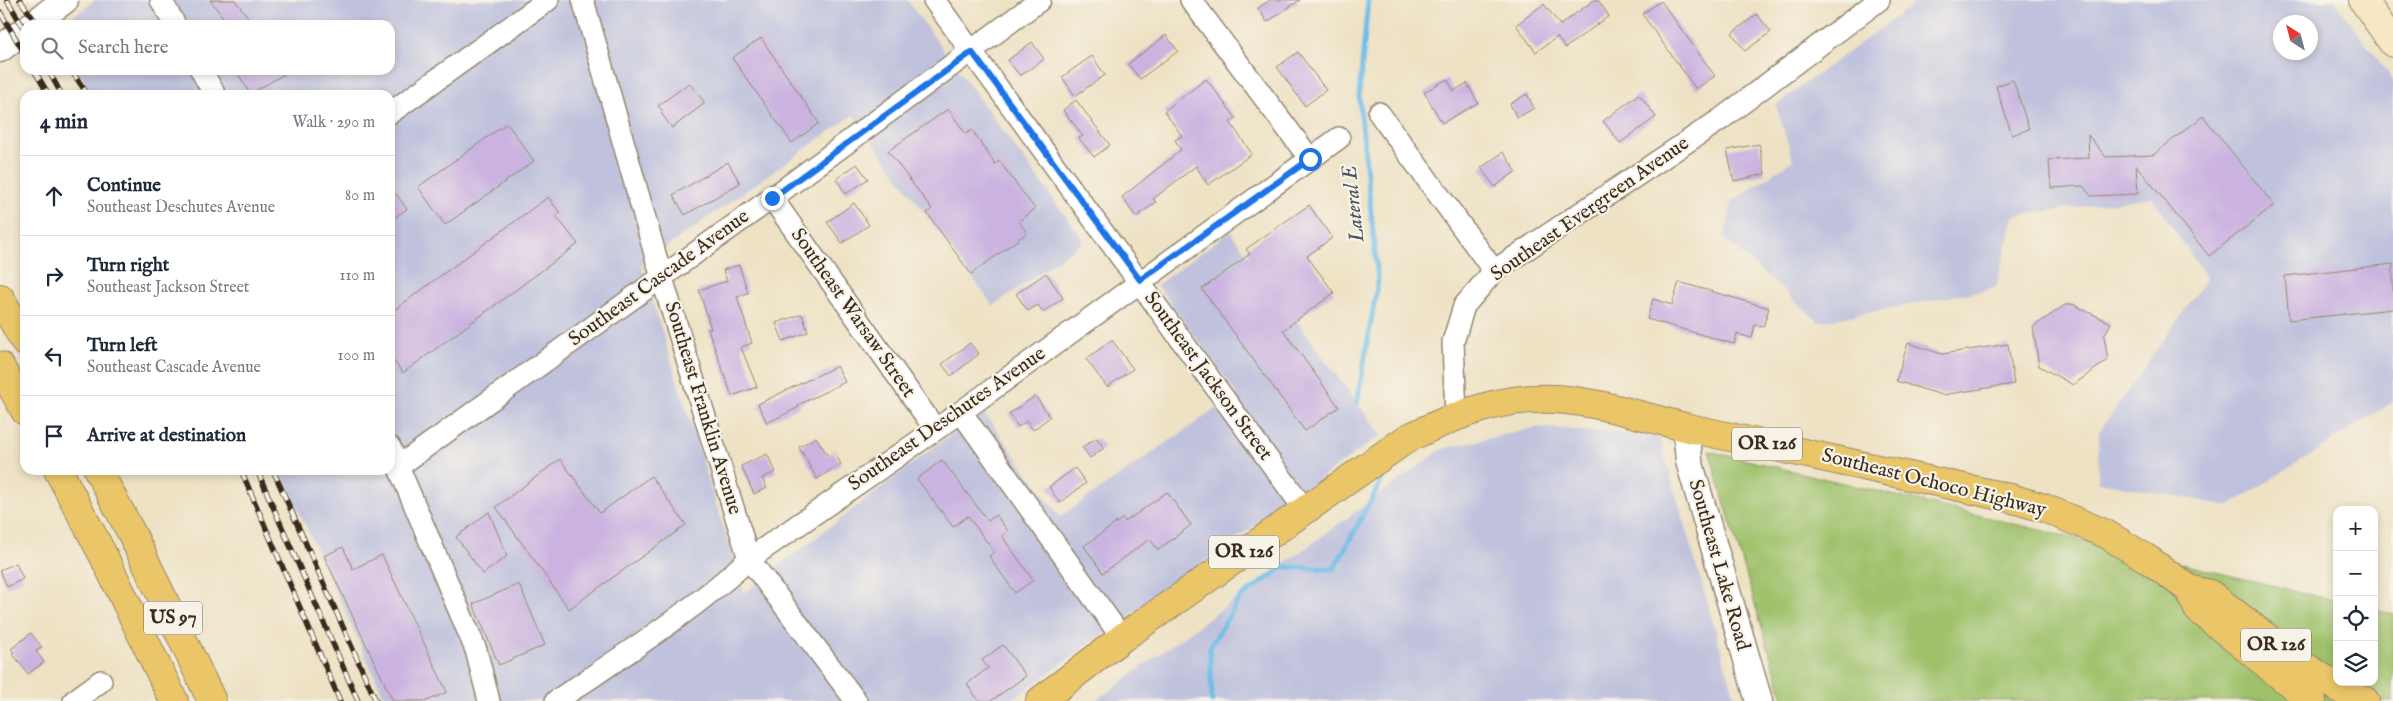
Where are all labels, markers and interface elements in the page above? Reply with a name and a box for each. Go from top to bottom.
north arrow [2273,15,2318,60]
search box [20,20,395,75]
icon: search [38,34,66,62]
text: Search here [78,36,169,60]
text: 4 min [40,109,88,136]
text: Walk · 290 m [292,113,375,133]
street label: Southeast Evergreen Avenue [1486,131,1694,287]
route start [1299,148,1322,171]
water label: Lateral E [1336,164,1372,245]
text: Continue [87,174,161,198]
icon: ahead [40,182,68,210]
text: 80 m [345,186,375,206]
route end [761,187,784,210]
text: Southeast Deschutes Avenue [87,198,275,218]
street label: Southeast Cascade Avenue [564,204,754,352]
street label: Southeast Warsaw Street [785,223,921,403]
text: Turn right [87,254,169,278]
icon: right [40,262,68,290]
text: 110 m [339,266,375,286]
text: Southeast Jackson Street [87,278,249,298]
street label: Southeast Jackson Street [1138,287,1278,466]
street label: Southeast Franklin Avenue [659,298,747,518]
text: Turn left [87,334,158,358]
street label: Southeast Deschutes Avenue [844,341,1050,497]
icon: left [40,342,68,370]
text: 100 m [338,346,375,366]
text: Southeast Cascade Avenue [87,358,261,378]
icon: arrive [40,422,68,450]
text: Arrive at destination [87,424,246,448]
road number: OR 126 [1732,428,1802,460]
street label: Southeast Ochoco Highway [1819,443,2049,523]
street label: Southeast Lake Road [1683,476,1756,654]
map controls [2333,506,2378,686]
button: + [2333,506,2378,551]
road number: OR 126 [1209,536,1279,568]
button: − [2333,551,2378,596]
button: locate [2333,596,2378,641]
road number: US 97 [144,602,202,634]
road number: OR 126 [2241,628,2311,662]
button: layers [2333,641,2378,686]

